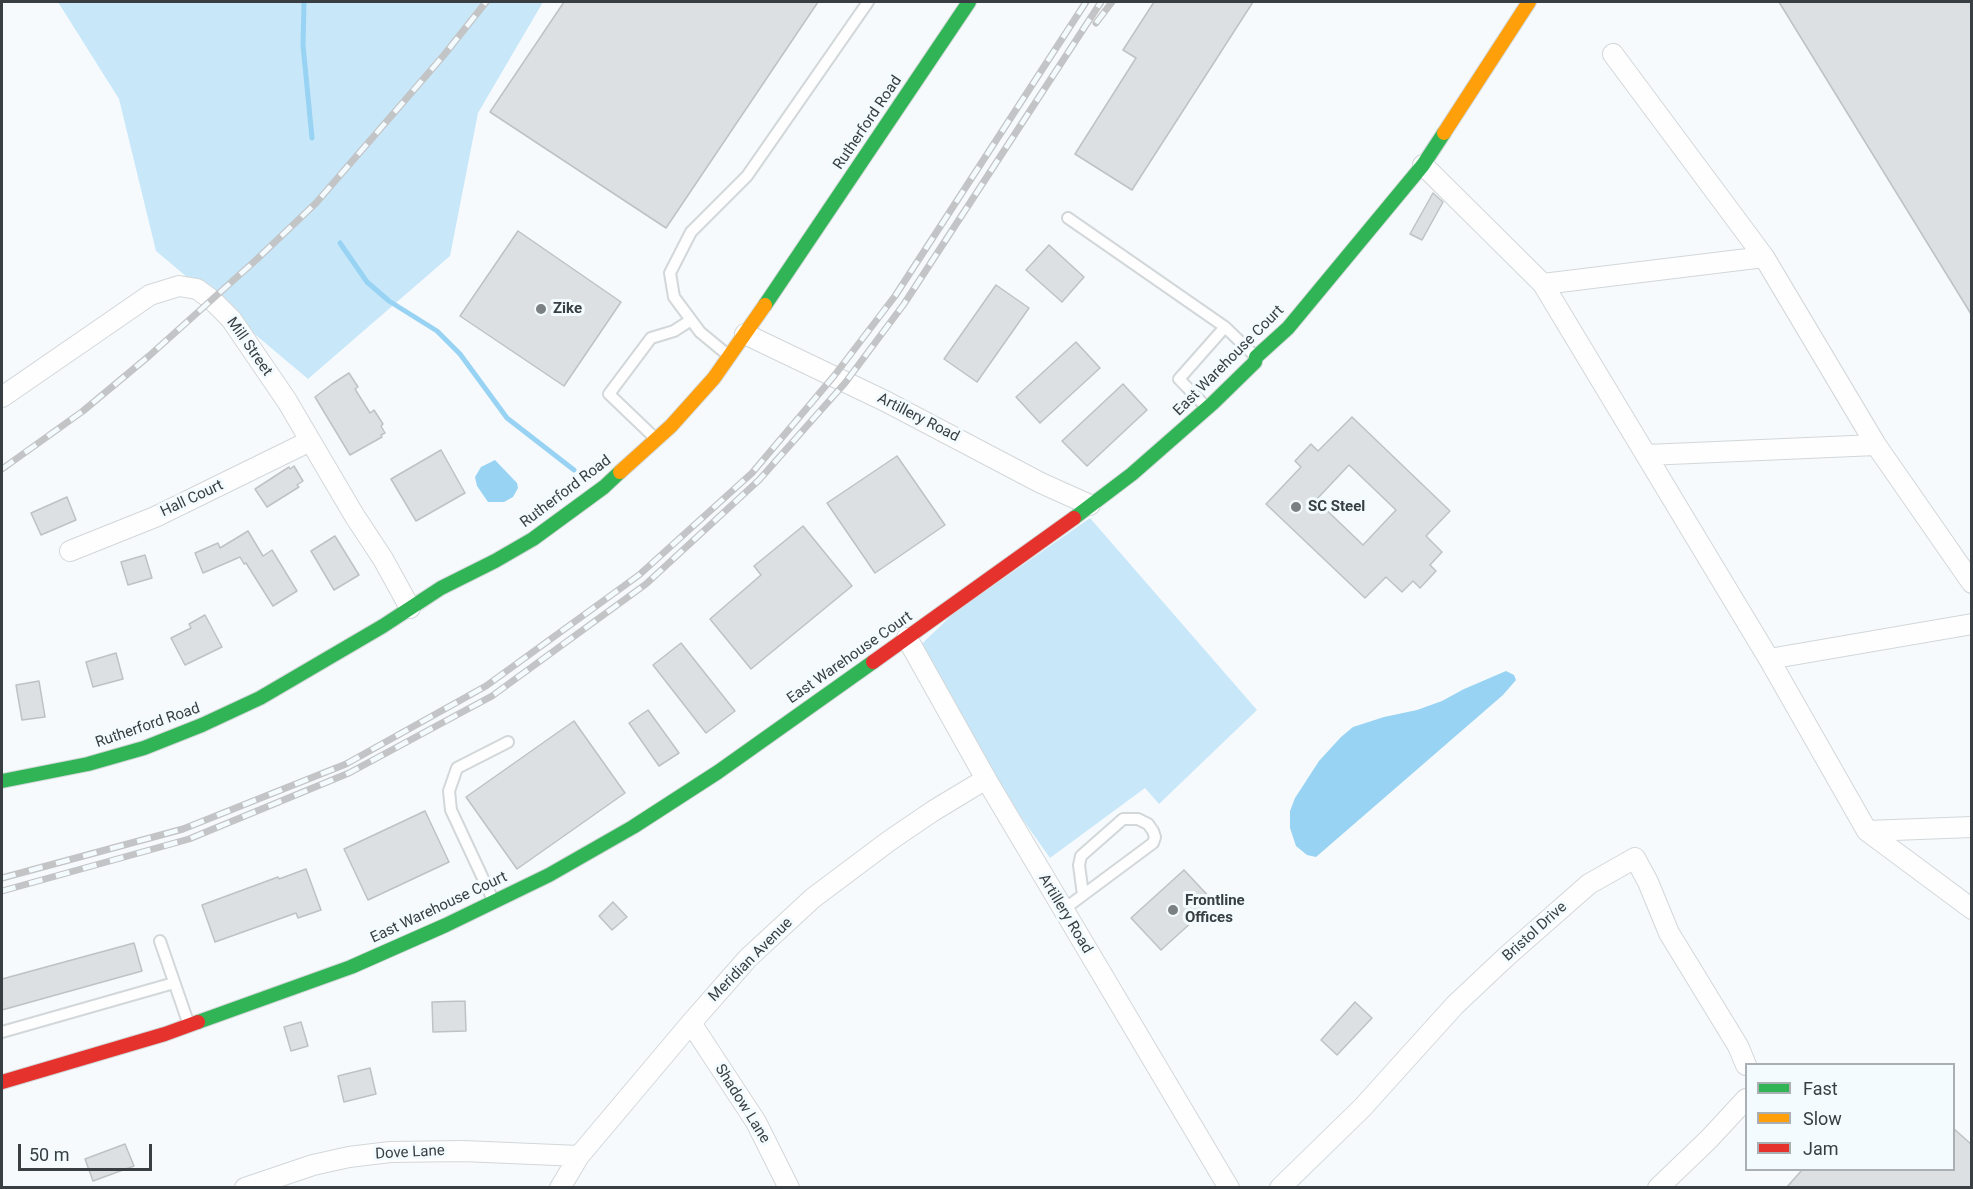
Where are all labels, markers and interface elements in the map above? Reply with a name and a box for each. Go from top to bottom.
street label: Rutherford Road [830,73,906,173]
place label: Zike [553,300,582,318]
marker: Zike [534,302,548,316]
street label: East Warehouse Court [1170,302,1288,420]
street label: Mill Street [222,314,276,380]
street label: Artillery Road [874,390,962,446]
street label: Rutherford Road [517,452,615,532]
street label: Hall Court [158,477,226,521]
place label: SC Steel [1308,498,1365,516]
marker: SC Steel [1289,500,1303,514]
street label: East Warehouse Court [784,608,916,708]
street label: Rutherford Road [93,700,203,752]
street label: East Warehouse Court [368,868,510,948]
street label: Artillery Road [1034,871,1096,957]
place label: Frontline Offices [1185,892,1245,927]
street label: Bristol Drive [1499,898,1571,966]
marker: Frontline Offices [1166,903,1180,917]
street label: Meridian Avenue [705,914,797,1006]
street label: Shadow Lane [711,1061,773,1147]
legend [1745,1063,1955,1171]
text: Fast [1803,1078,1838,1099]
text: Slow [1803,1108,1842,1129]
scale bar [21,1132,154,1170]
text: Jam [1803,1138,1839,1159]
street label: Dove Lane [375,1142,445,1164]
text: 50 m [29,1144,69,1165]

